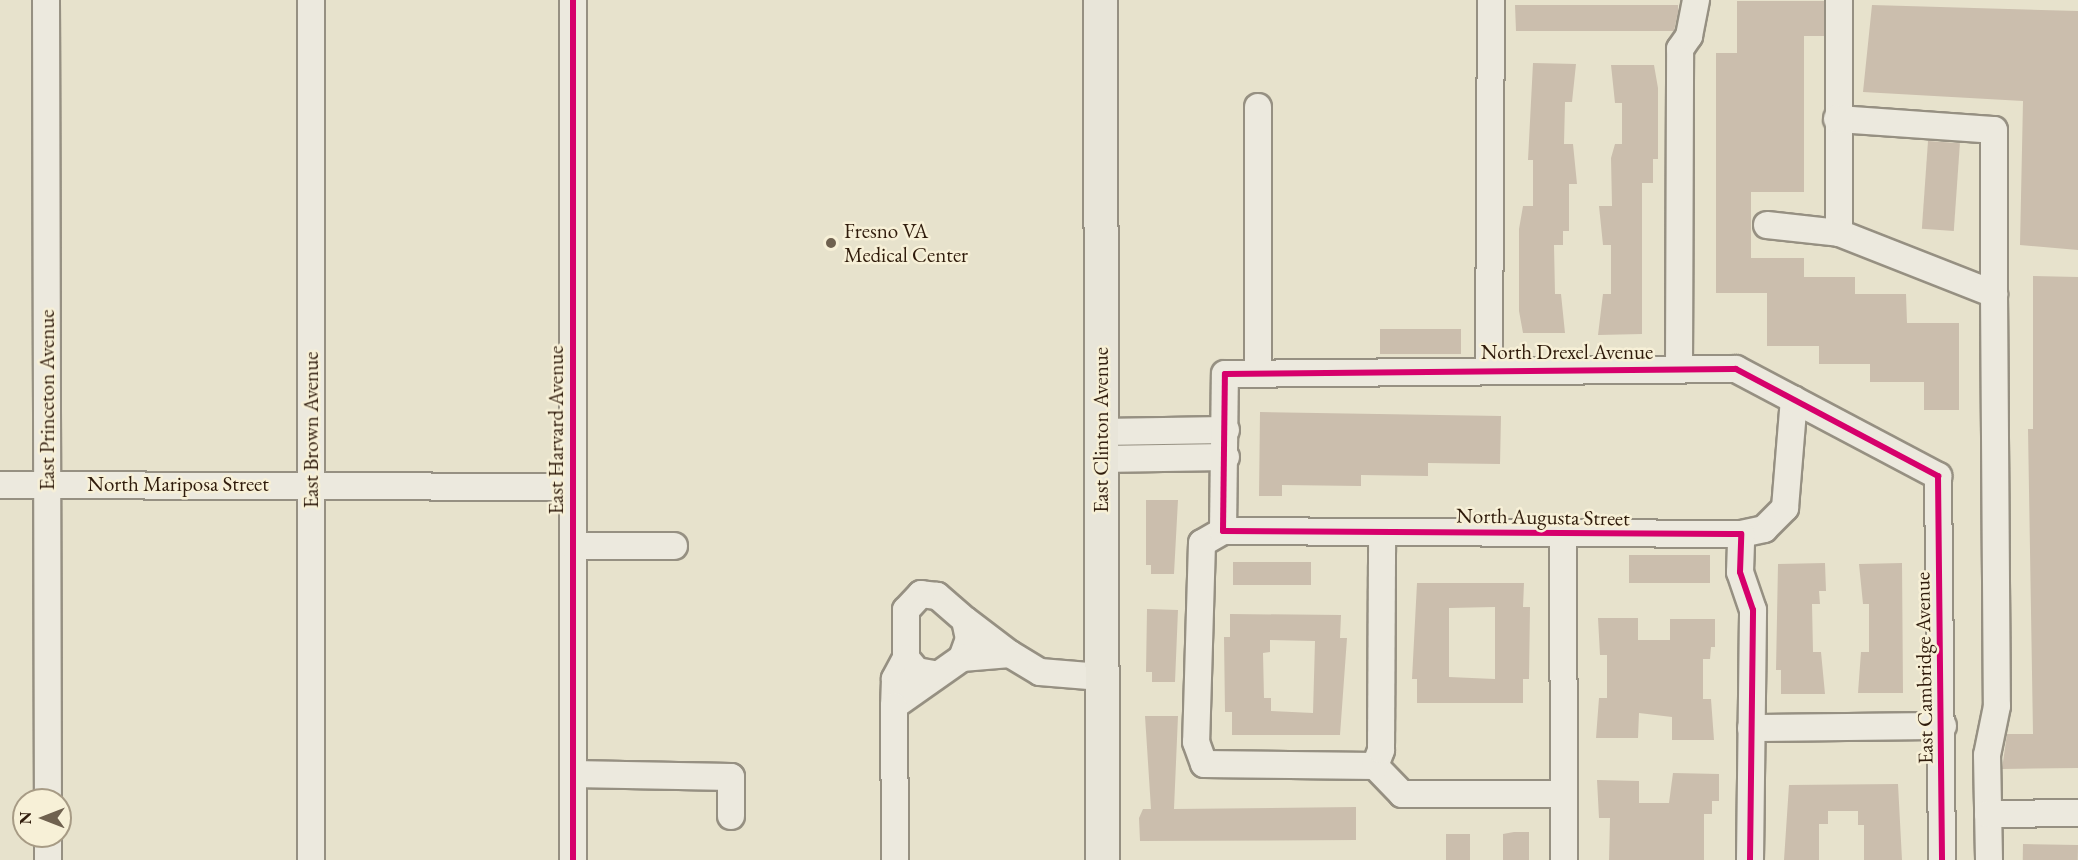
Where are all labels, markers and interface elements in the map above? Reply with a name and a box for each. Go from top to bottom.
place label: Fresno VA Medical Center [844,218,968,268]
marker: Fresno VA Medical Center [822,234,840,252]
street label: East Princeton Avenue [34,310,60,490]
street label: North Drexel Avenue [1481,339,1653,365]
street label: East Harvard Avenue [543,345,569,515]
street label: East Clinton Avenue [1088,347,1114,513]
street label: East Brown Avenue [298,352,324,508]
street label: North Mariposa Street [87,471,269,497]
street label: North Augusta Street [1456,503,1630,531]
street label: East Cambridge Avenue [1910,572,1938,764]
north arrow [12,788,72,848]
text: N [15,812,36,824]

